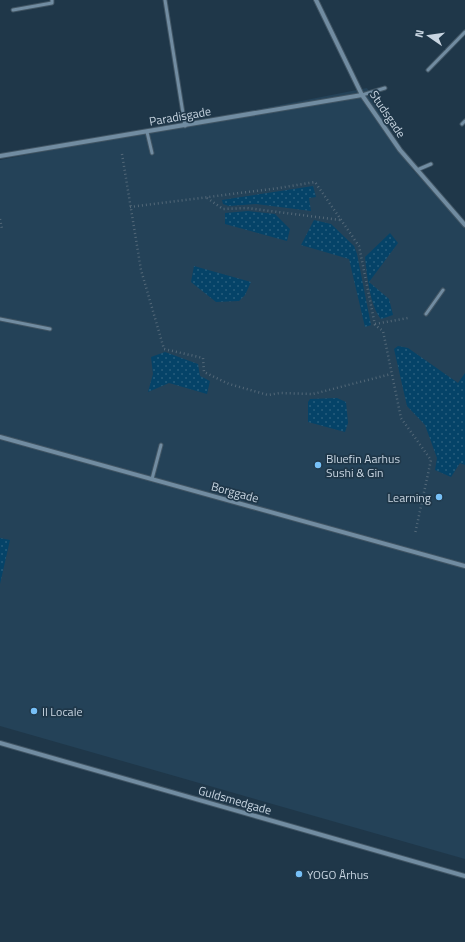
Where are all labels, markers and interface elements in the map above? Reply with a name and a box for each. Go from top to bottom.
north arrow [409,16,449,56]
text: N [411,28,428,39]
street label: Studsgade [365,87,411,141]
street label: Paradisgade [148,101,212,131]
place label: Bluefin Aarhus Sushi & Gin [326,449,400,482]
marker: Bluefin Aarhus Sushi & Gin [313,460,323,470]
street label: Borggade [209,477,261,507]
place label: Learning [387,488,431,507]
marker: Learning [434,492,444,502]
place label: Il Locale [42,702,82,721]
marker: Il Locale [29,706,39,716]
street label: Guldsmedgade [196,780,274,820]
place label: YOGO Århus [307,865,369,884]
marker: YOGO Århus [294,869,304,879]

